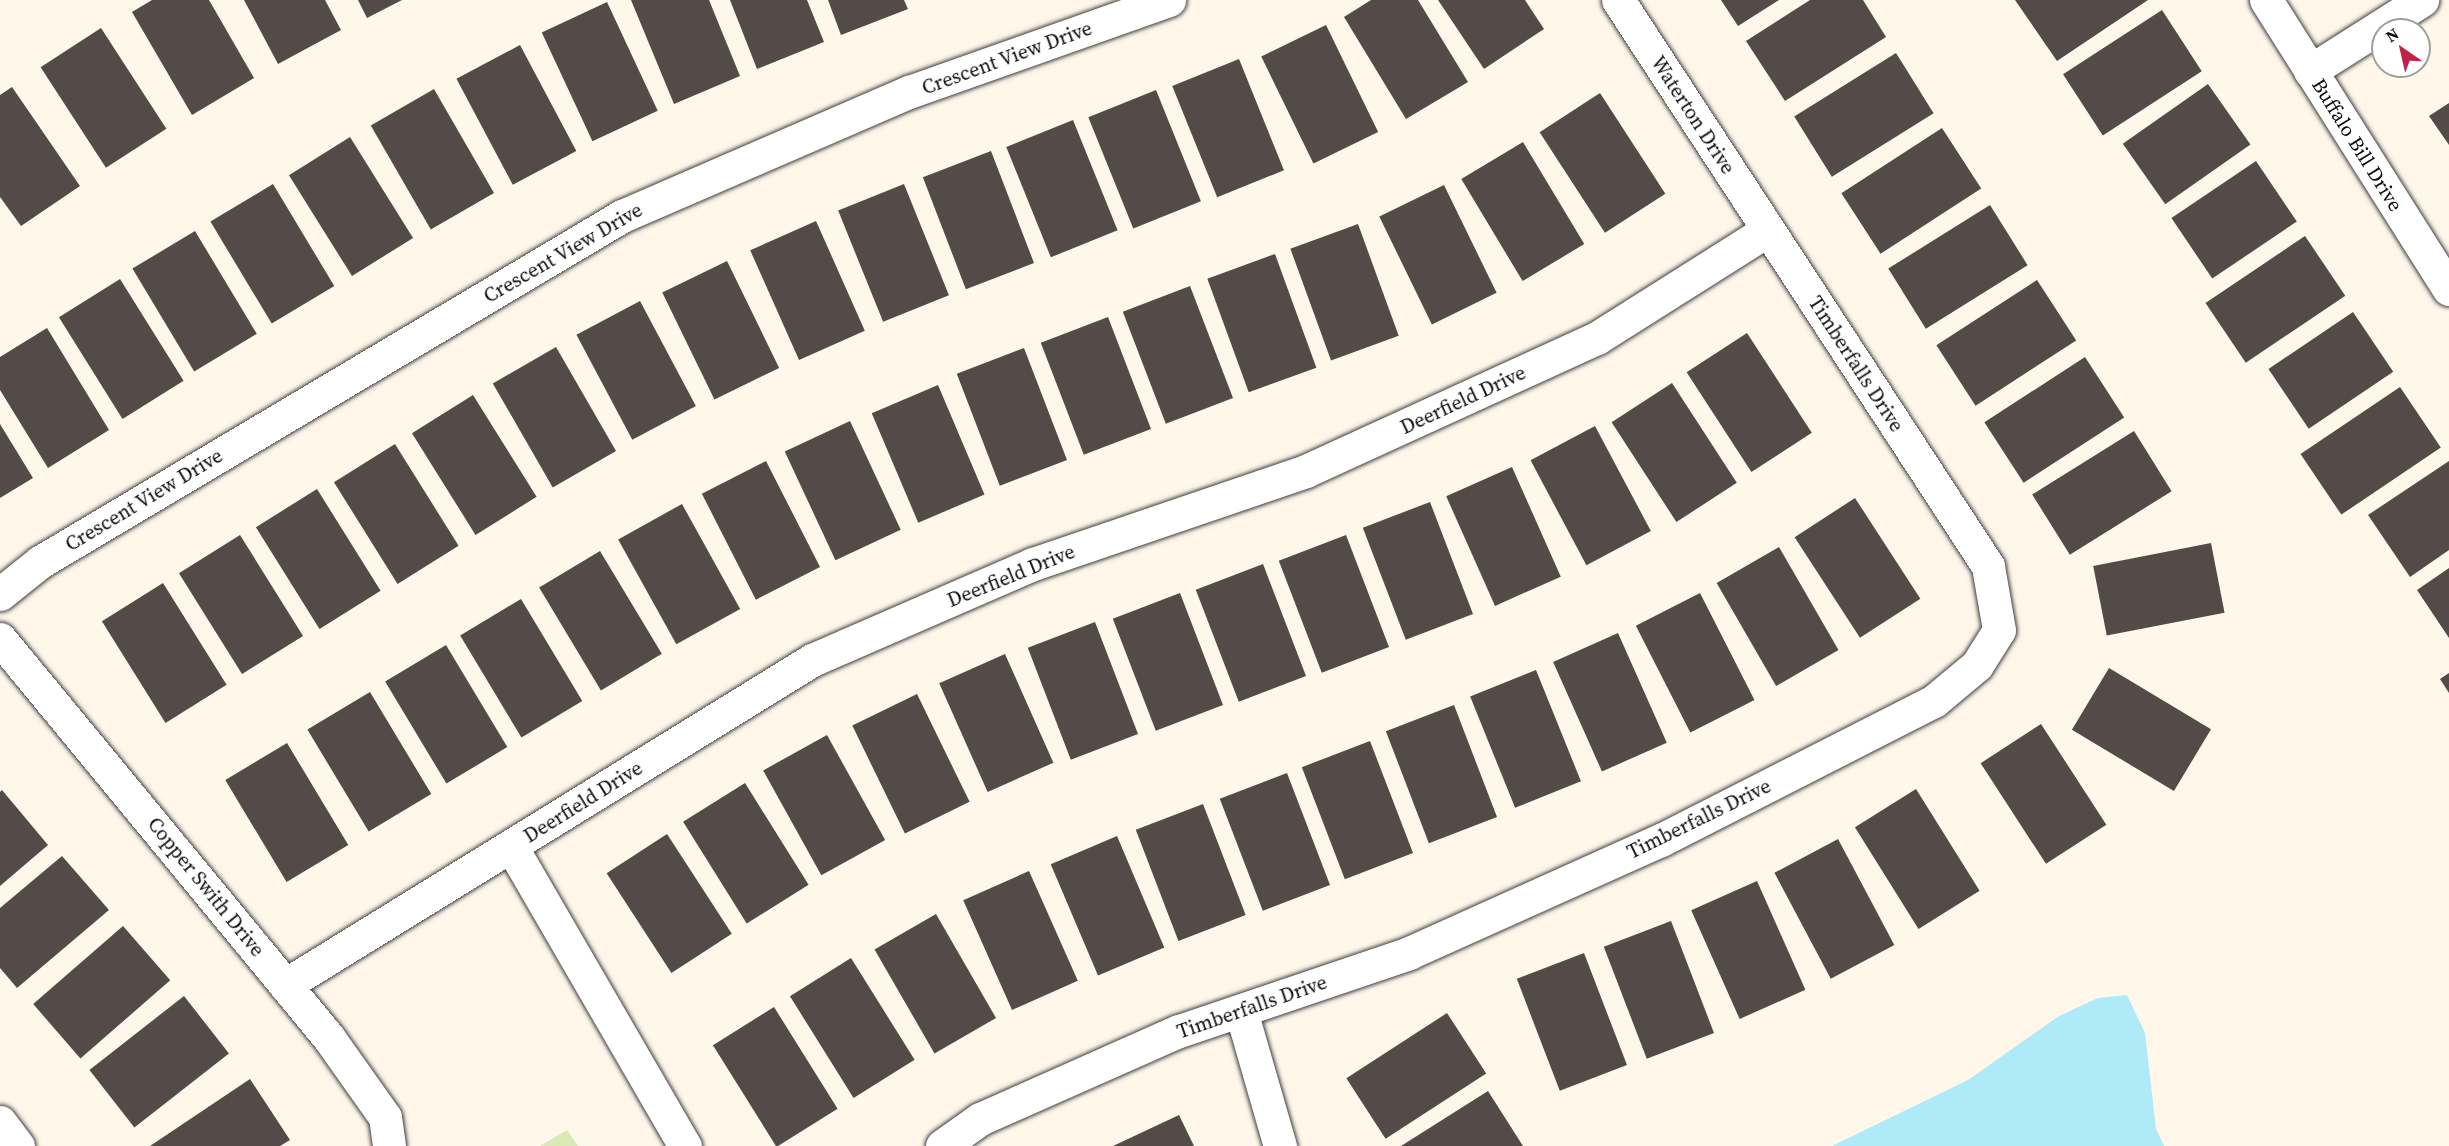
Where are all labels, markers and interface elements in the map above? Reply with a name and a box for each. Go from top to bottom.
street label: Crescent View Drive [918,16,1096,100]
north arrow [2371,18,2431,78]
text: N [2381,22,2403,47]
street label: Waterton Drive [1646,51,1740,179]
street label: Buffalo Bill Drive [2307,74,2407,216]
street label: Crescent View Drive [479,198,647,308]
street label: Timberfalls Drive [1803,292,1909,436]
street label: Deerfield Drive [1397,361,1529,439]
street label: Crescent View Drive [61,443,227,557]
street label: Deerfield Drive [944,540,1078,612]
street label: Deerfield Drive [519,756,647,848]
street label: Timberfalls Drive [1623,774,1775,864]
street label: Copper Swith Drive [142,812,270,962]
street label: Timberfalls Drive [1174,970,1330,1044]

